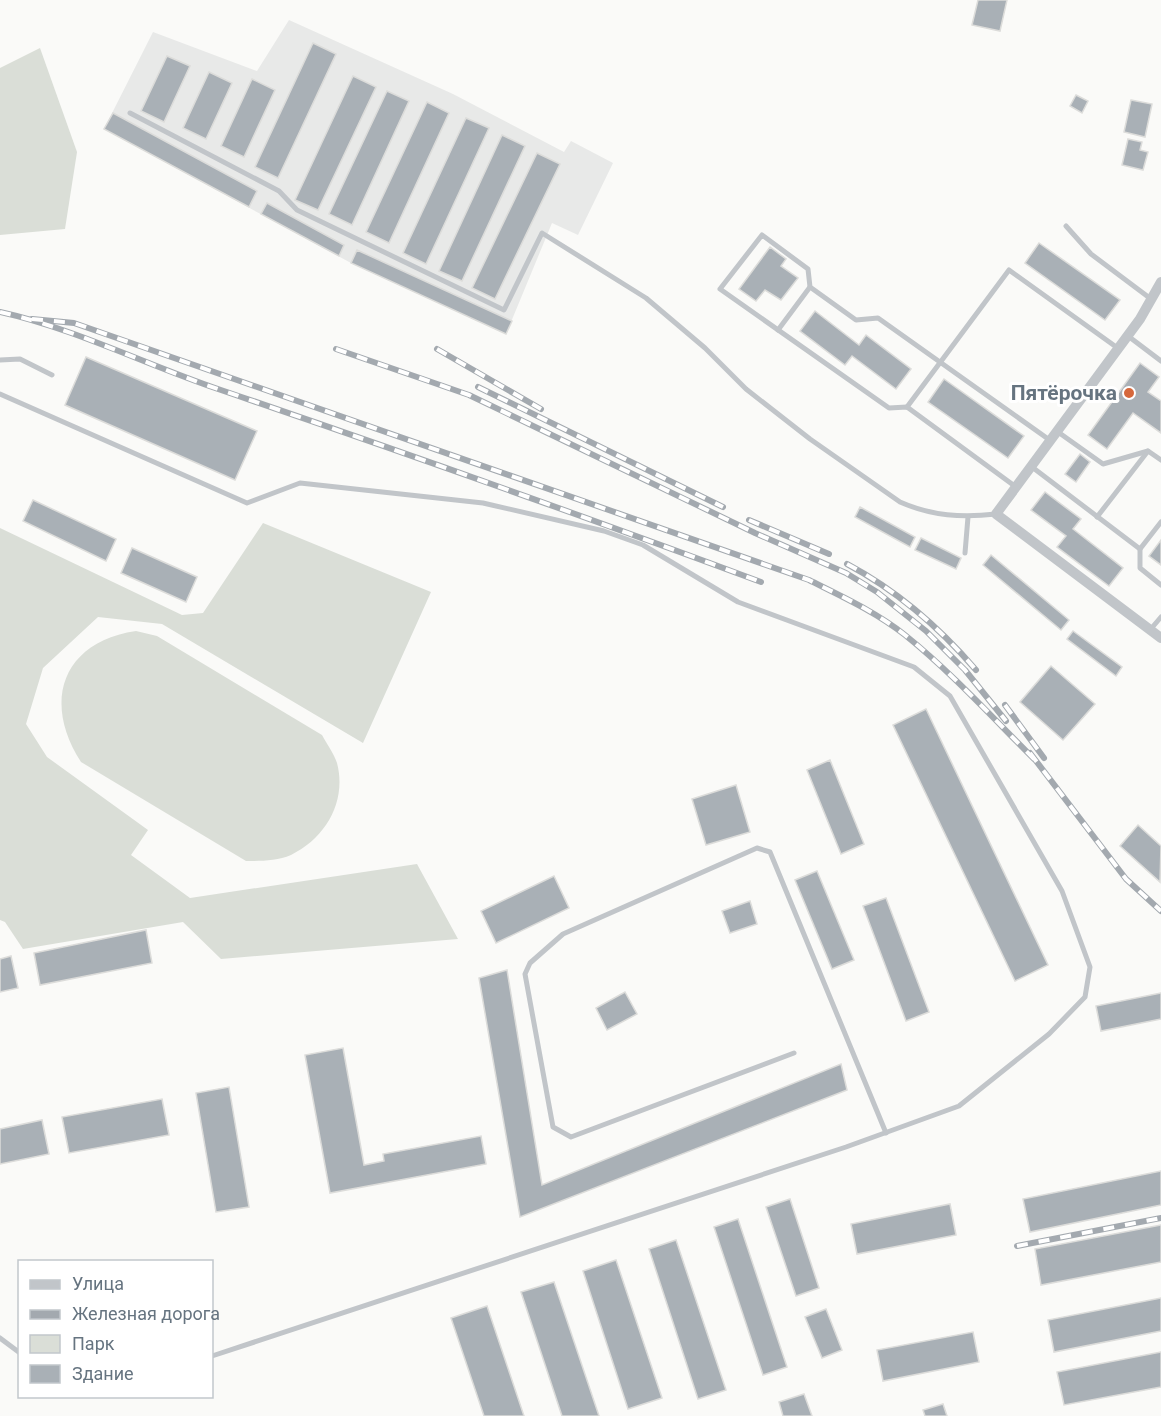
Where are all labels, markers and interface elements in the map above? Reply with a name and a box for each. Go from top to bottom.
place label: Пятёрочка [1011,381,1117,405]
marker: Пятёрочка [1122,386,1136,400]
legend [18,1260,213,1398]
text: Улица [72,1273,124,1294]
text: Железная дорога [72,1303,220,1324]
text: Парк [72,1333,115,1354]
text: Здание [72,1363,134,1384]

